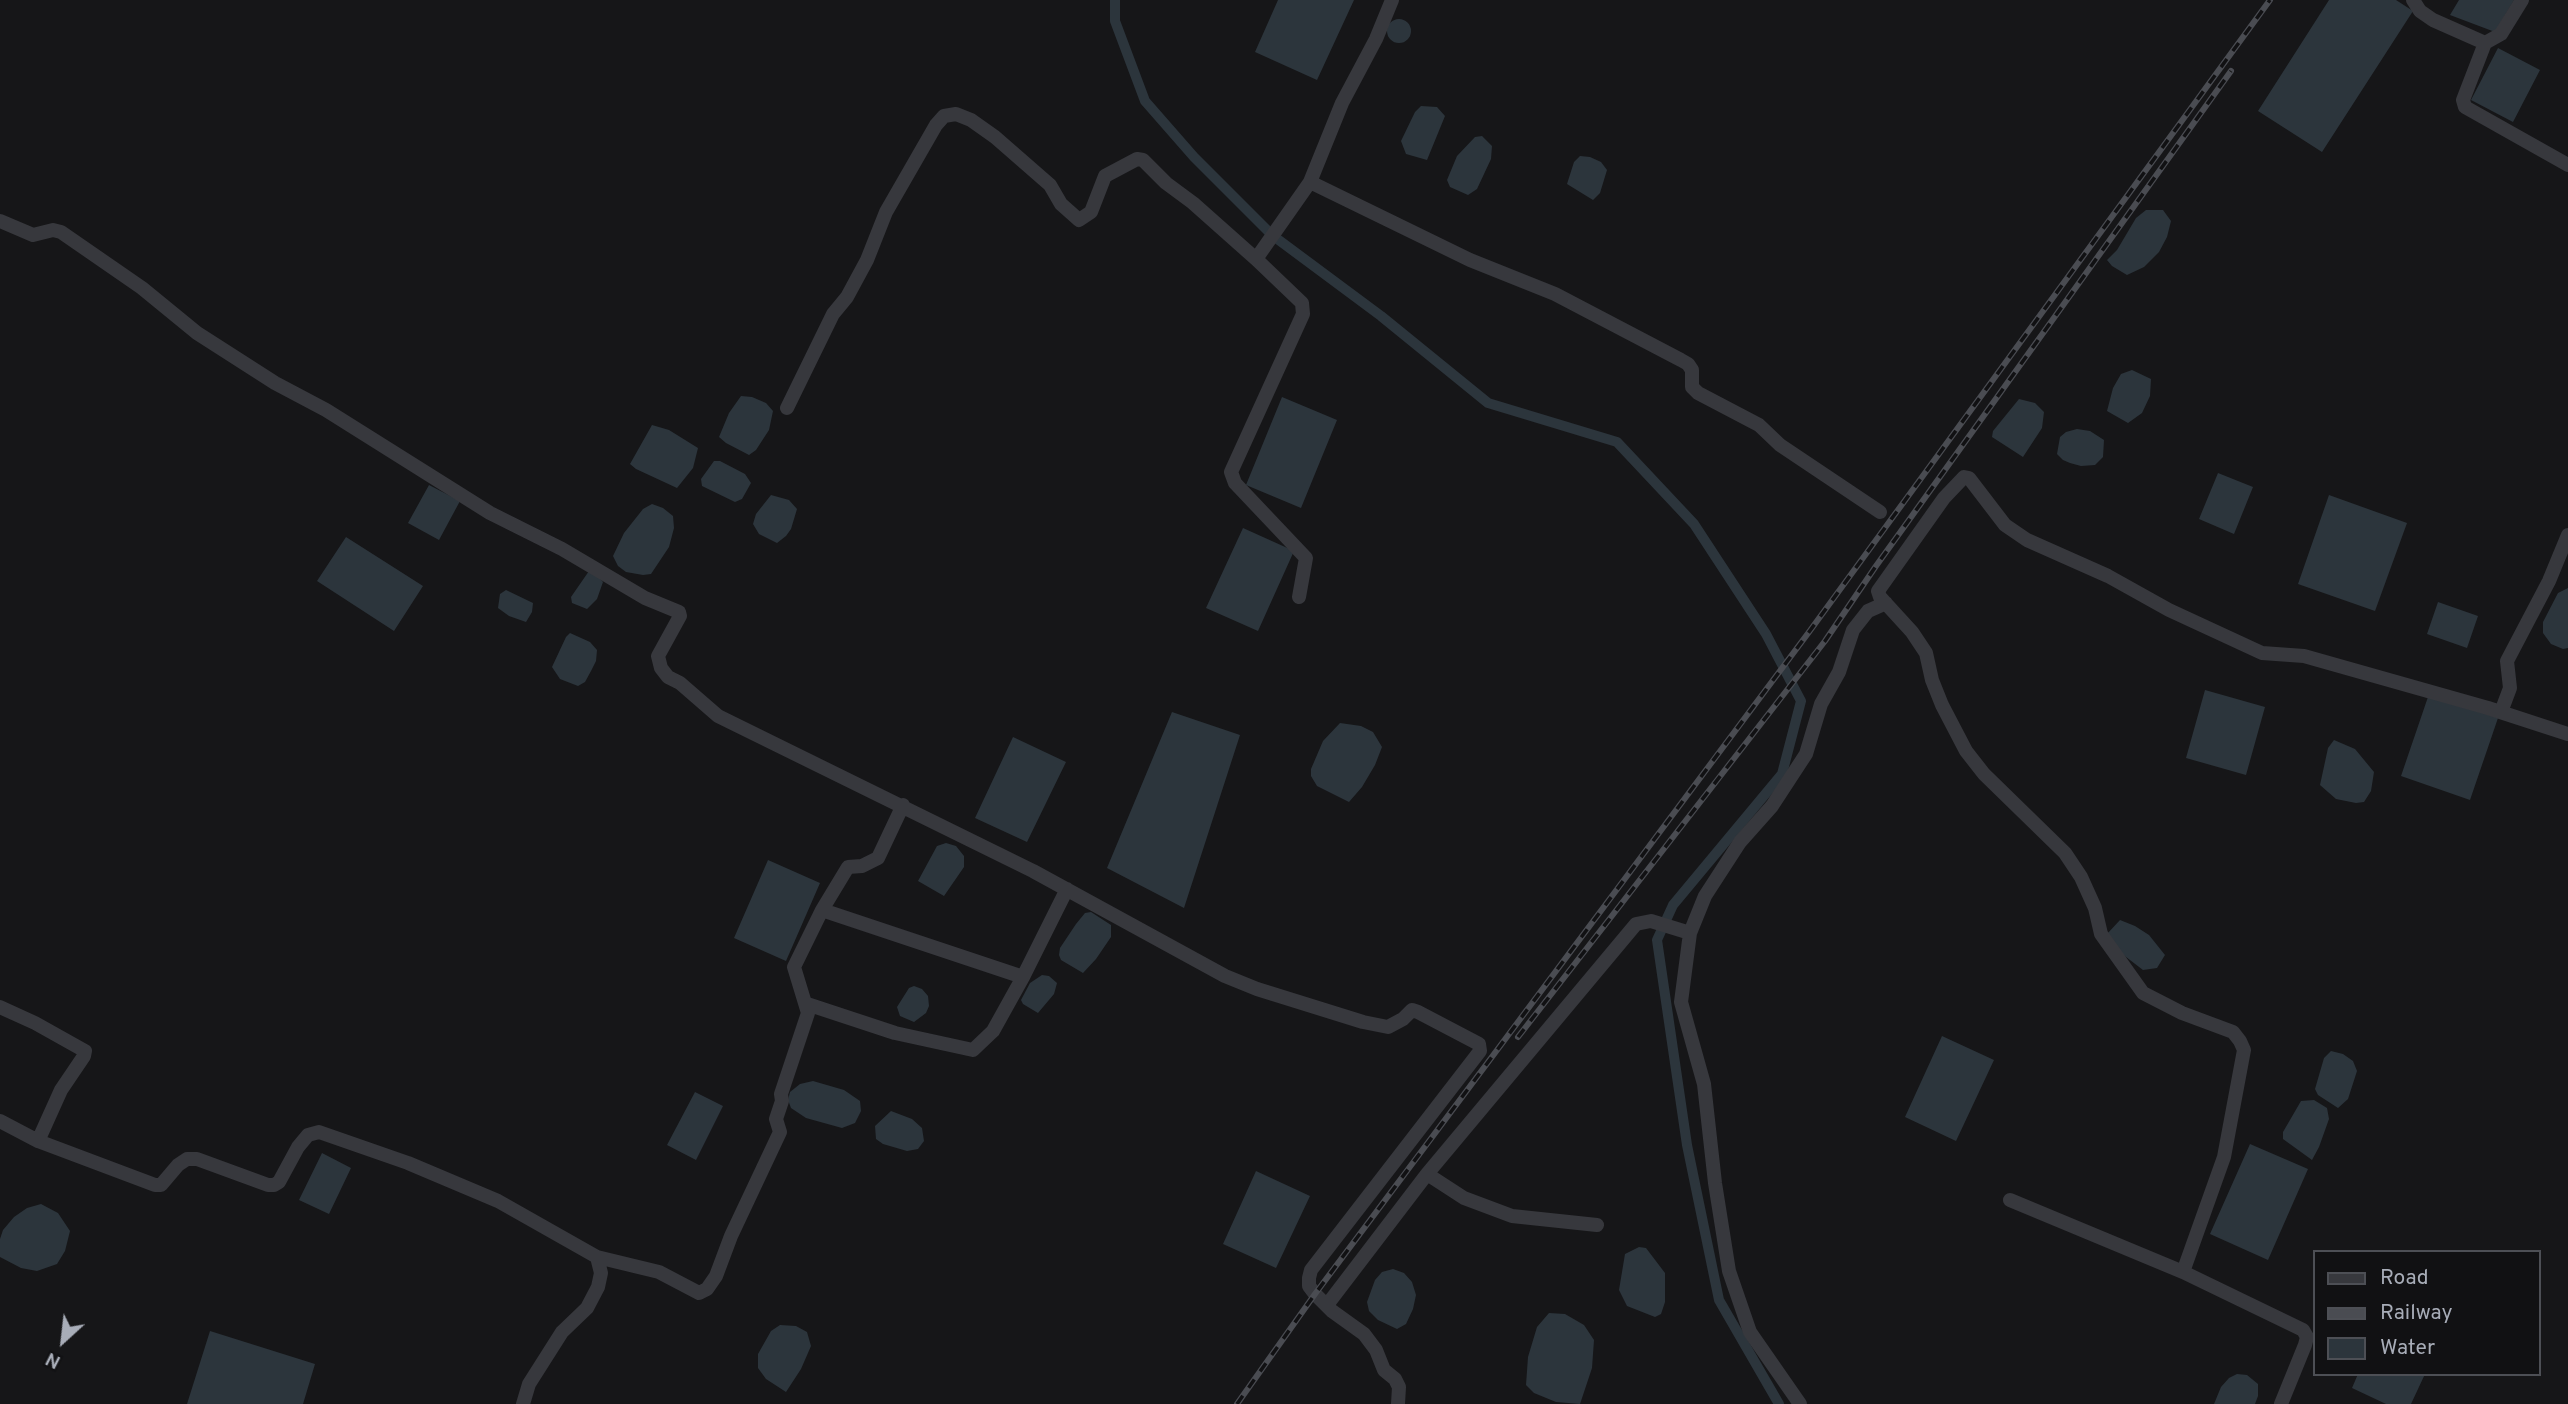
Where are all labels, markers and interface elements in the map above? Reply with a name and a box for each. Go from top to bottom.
legend [2312,1250,2540,1376]
text: Road [2380,1265,2429,1292]
text: Railway [2380,1300,2453,1327]
north arrow [28,1306,98,1376]
text: Water [2380,1335,2435,1362]
text: N [42,1346,65,1374]

